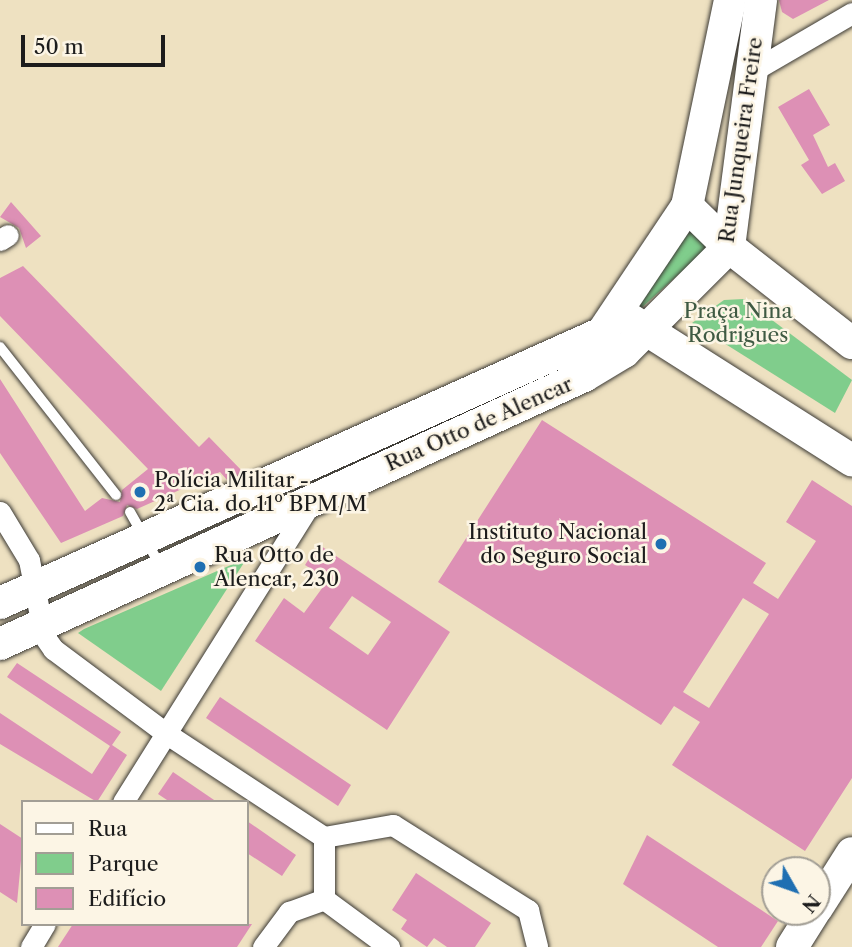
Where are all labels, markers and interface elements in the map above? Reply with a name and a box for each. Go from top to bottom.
scale bar [24,21,168,65]
text: 50 m [34,34,84,59]
street label: Rua Junqueira Freire [714,35,768,245]
park label: Praça Nina Rodrigues [683,298,793,348]
street label: Rua Otto de Alencar [381,371,577,477]
place label: Polícia Militar - 2ª Cia. do 11º BPM/M [154,467,367,517]
marker: Polícia Militar - 2ª Cia. do 11º BPM/M [132,484,148,500]
place label: Instituto Nacional do Seguro Social [468,519,647,569]
marker: Instituto Nacional do Seguro Social [653,536,669,552]
place label: Rua Otto de Alencar, 230 [214,542,339,592]
marker: Rua Otto de Alencar, 230 [192,559,208,575]
legend [21,800,248,926]
text: Rua [88,816,127,841]
text: Parque [88,851,159,876]
north arrow [761,856,831,926]
text: Edifício [88,886,166,911]
text: N [797,890,825,917]

